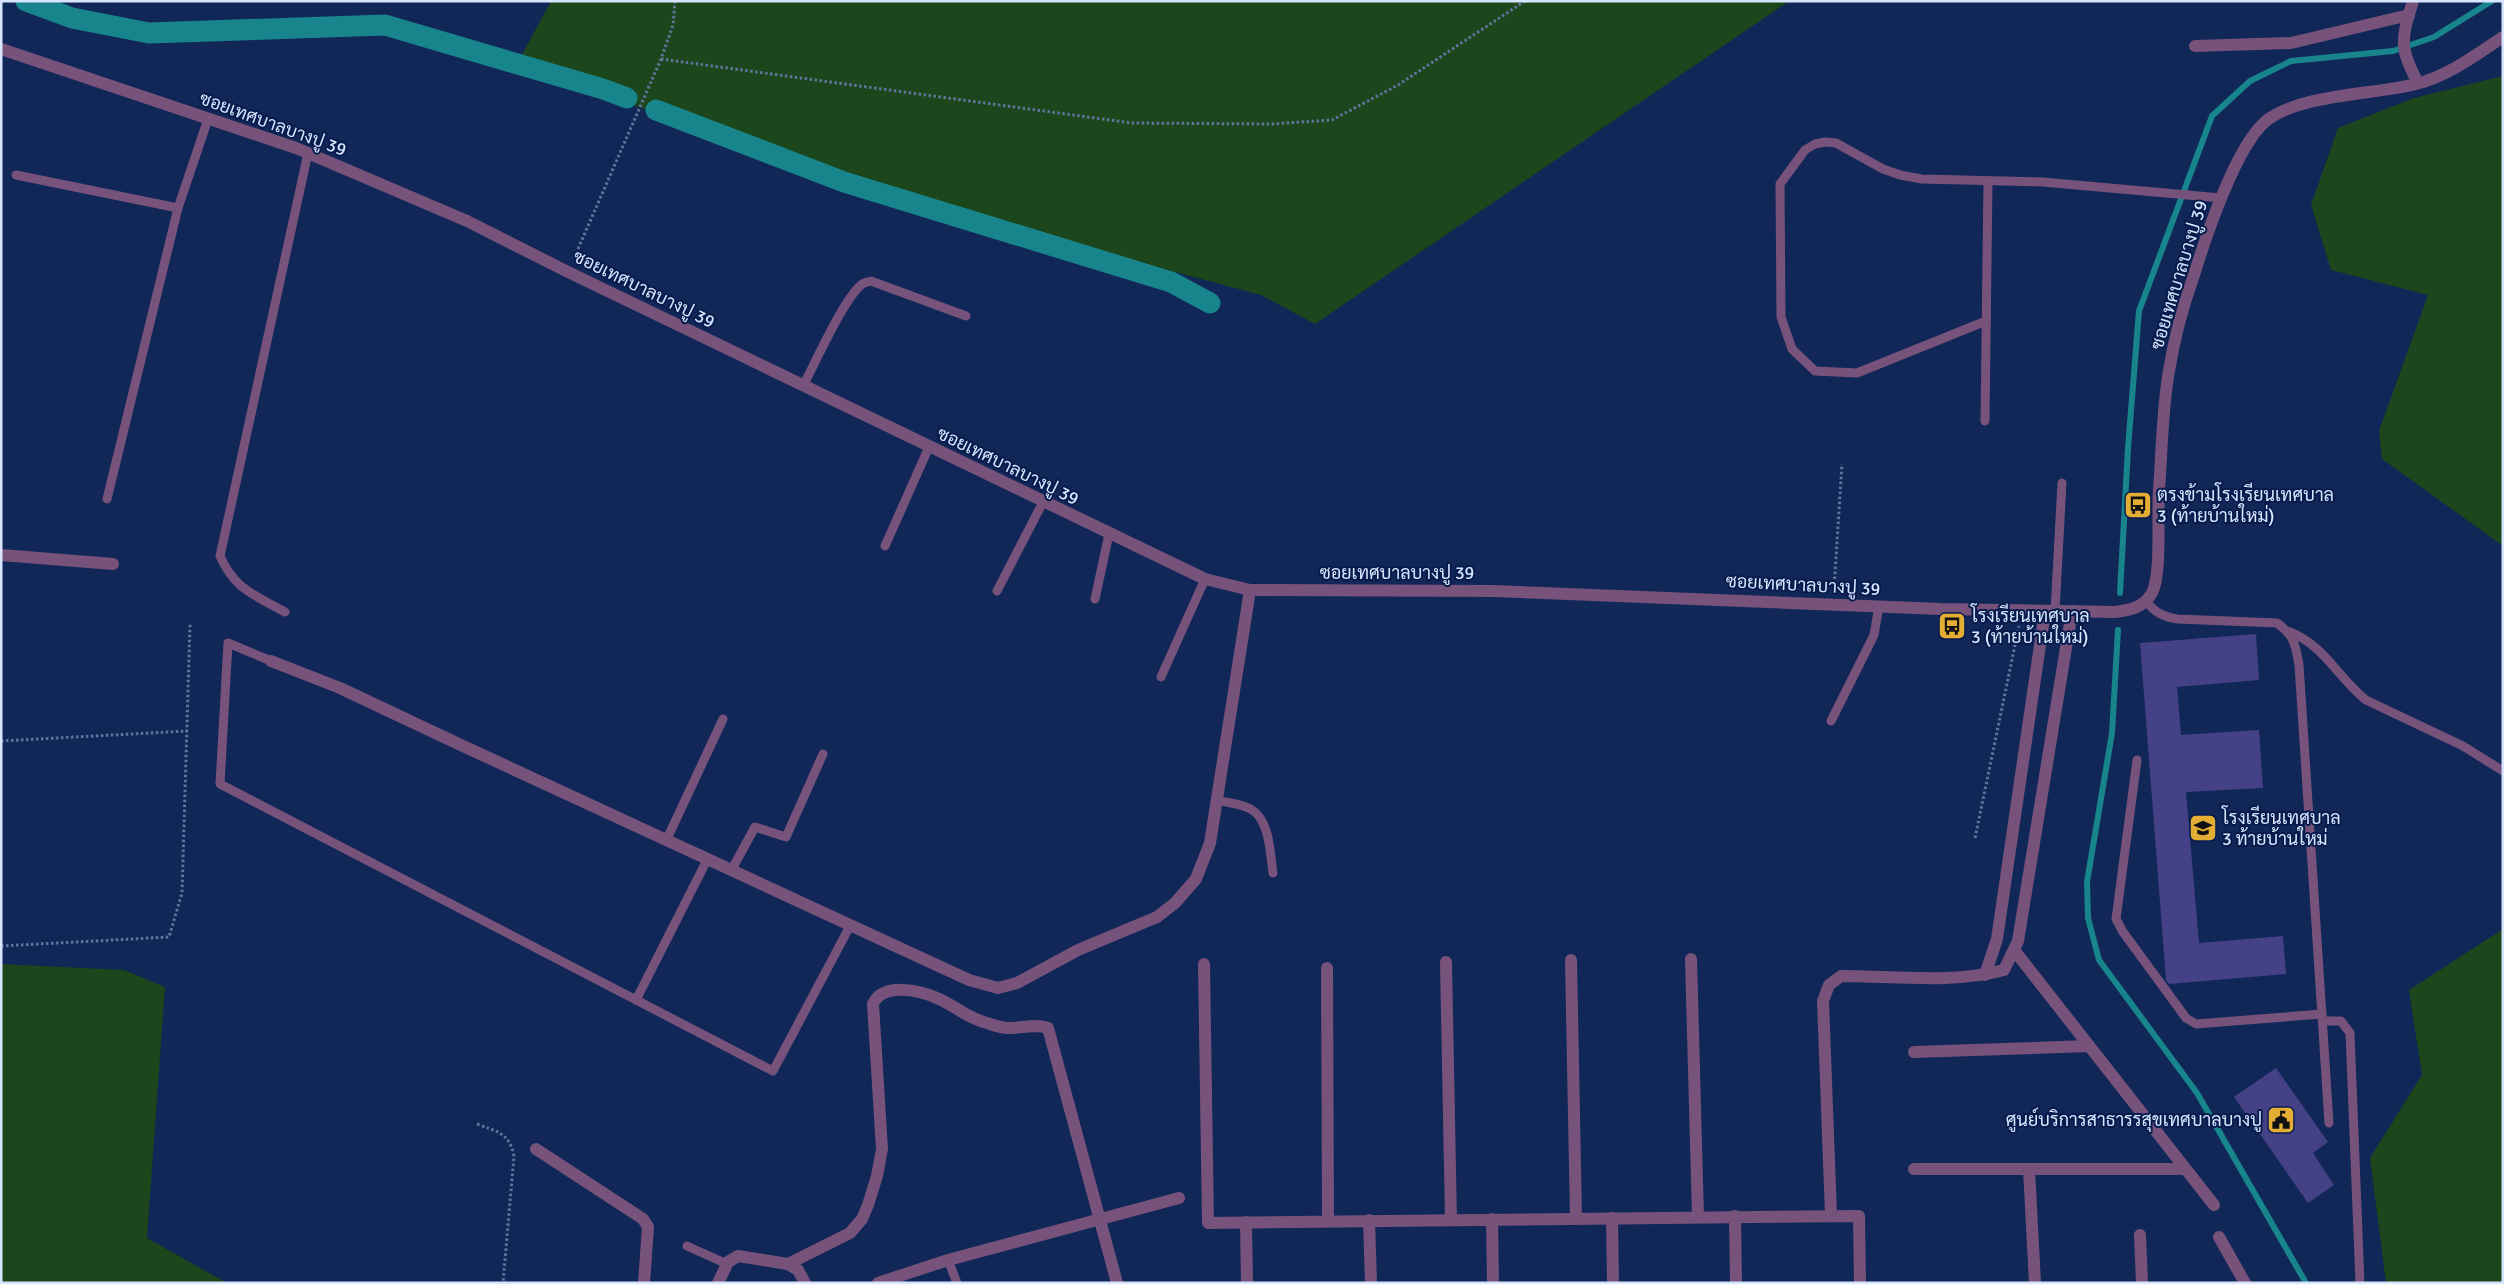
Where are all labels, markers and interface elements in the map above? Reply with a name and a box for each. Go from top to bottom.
street label: ซอยเทศบาลบางปู 39 [196,87,349,163]
street label: ซอยเทศบาลบางปู 39 [2146,198,2214,353]
street label: ซอยเทศบาลบางปู 39 [569,245,718,335]
street label: ซอยเทศบาลบางปู 39 [933,422,1082,512]
place label: ตรงข้ามโรงเรียนเทศบาล 3 (ท้ายบ้านใหม่) [2157,482,2334,527]
bus stop icon: ตรงข้ามโรงเรียนเทศบาล 3 (ท้ายบ้านใหม่) [2123,490,2153,520]
street label: ซอยเทศบาลบางปู 39 [1320,562,1474,586]
street label: ซอยเทศบาลบางปู 39 [1725,570,1881,602]
place label: โรงเรียนเทศบาล 3 (ท้ายบ้านใหม่) [1970,603,2090,648]
bus stop icon: โรงเรียนเทศบาล 3 (ท้ายบ้านใหม่) [1937,611,1967,641]
place label: โรงเรียนเทศบาล 3 ท้ายบ้านใหม่ [2221,805,2341,850]
school or university icon: โรงเรียนเทศบาล 3 ท้ายบ้านใหม่ [2188,813,2218,843]
public building icon: ศูนย์บริการสาธารรสุขเทศบาลบางปู [2266,1105,2296,1135]
place label: ศูนย์บริการสาธารรสุขเทศบาลบางปู [2006,1107,2262,1133]

